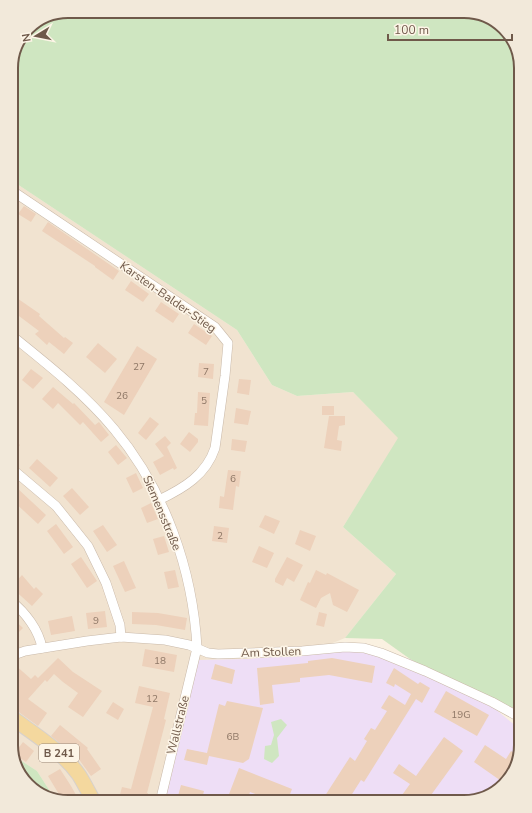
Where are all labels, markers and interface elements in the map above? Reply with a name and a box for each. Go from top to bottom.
north arrow [16,16,56,56]
scale bar [388,16,512,42]
text: 100 m [394,22,429,38]
text: N [19,32,35,43]
street label: Karsten-Balder-Stieg [117,258,219,336]
house number: 27 [133,360,145,374]
house number: 7 [203,365,209,379]
house number: 26 [116,389,128,403]
house number: 5 [201,394,207,408]
house number: 6 [230,472,236,486]
street label: Siemensstraße [139,473,185,553]
house number: 2 [217,529,223,543]
house number: 9 [93,614,99,628]
street label: Am Stollen [240,643,302,661]
house number: 18 [154,654,166,668]
house number: 12 [146,692,158,706]
street label: Wallstraße [163,694,193,756]
house number: 19G [451,708,471,722]
house number: 6B [227,730,240,744]
road number: B 241 [39,744,79,762]

